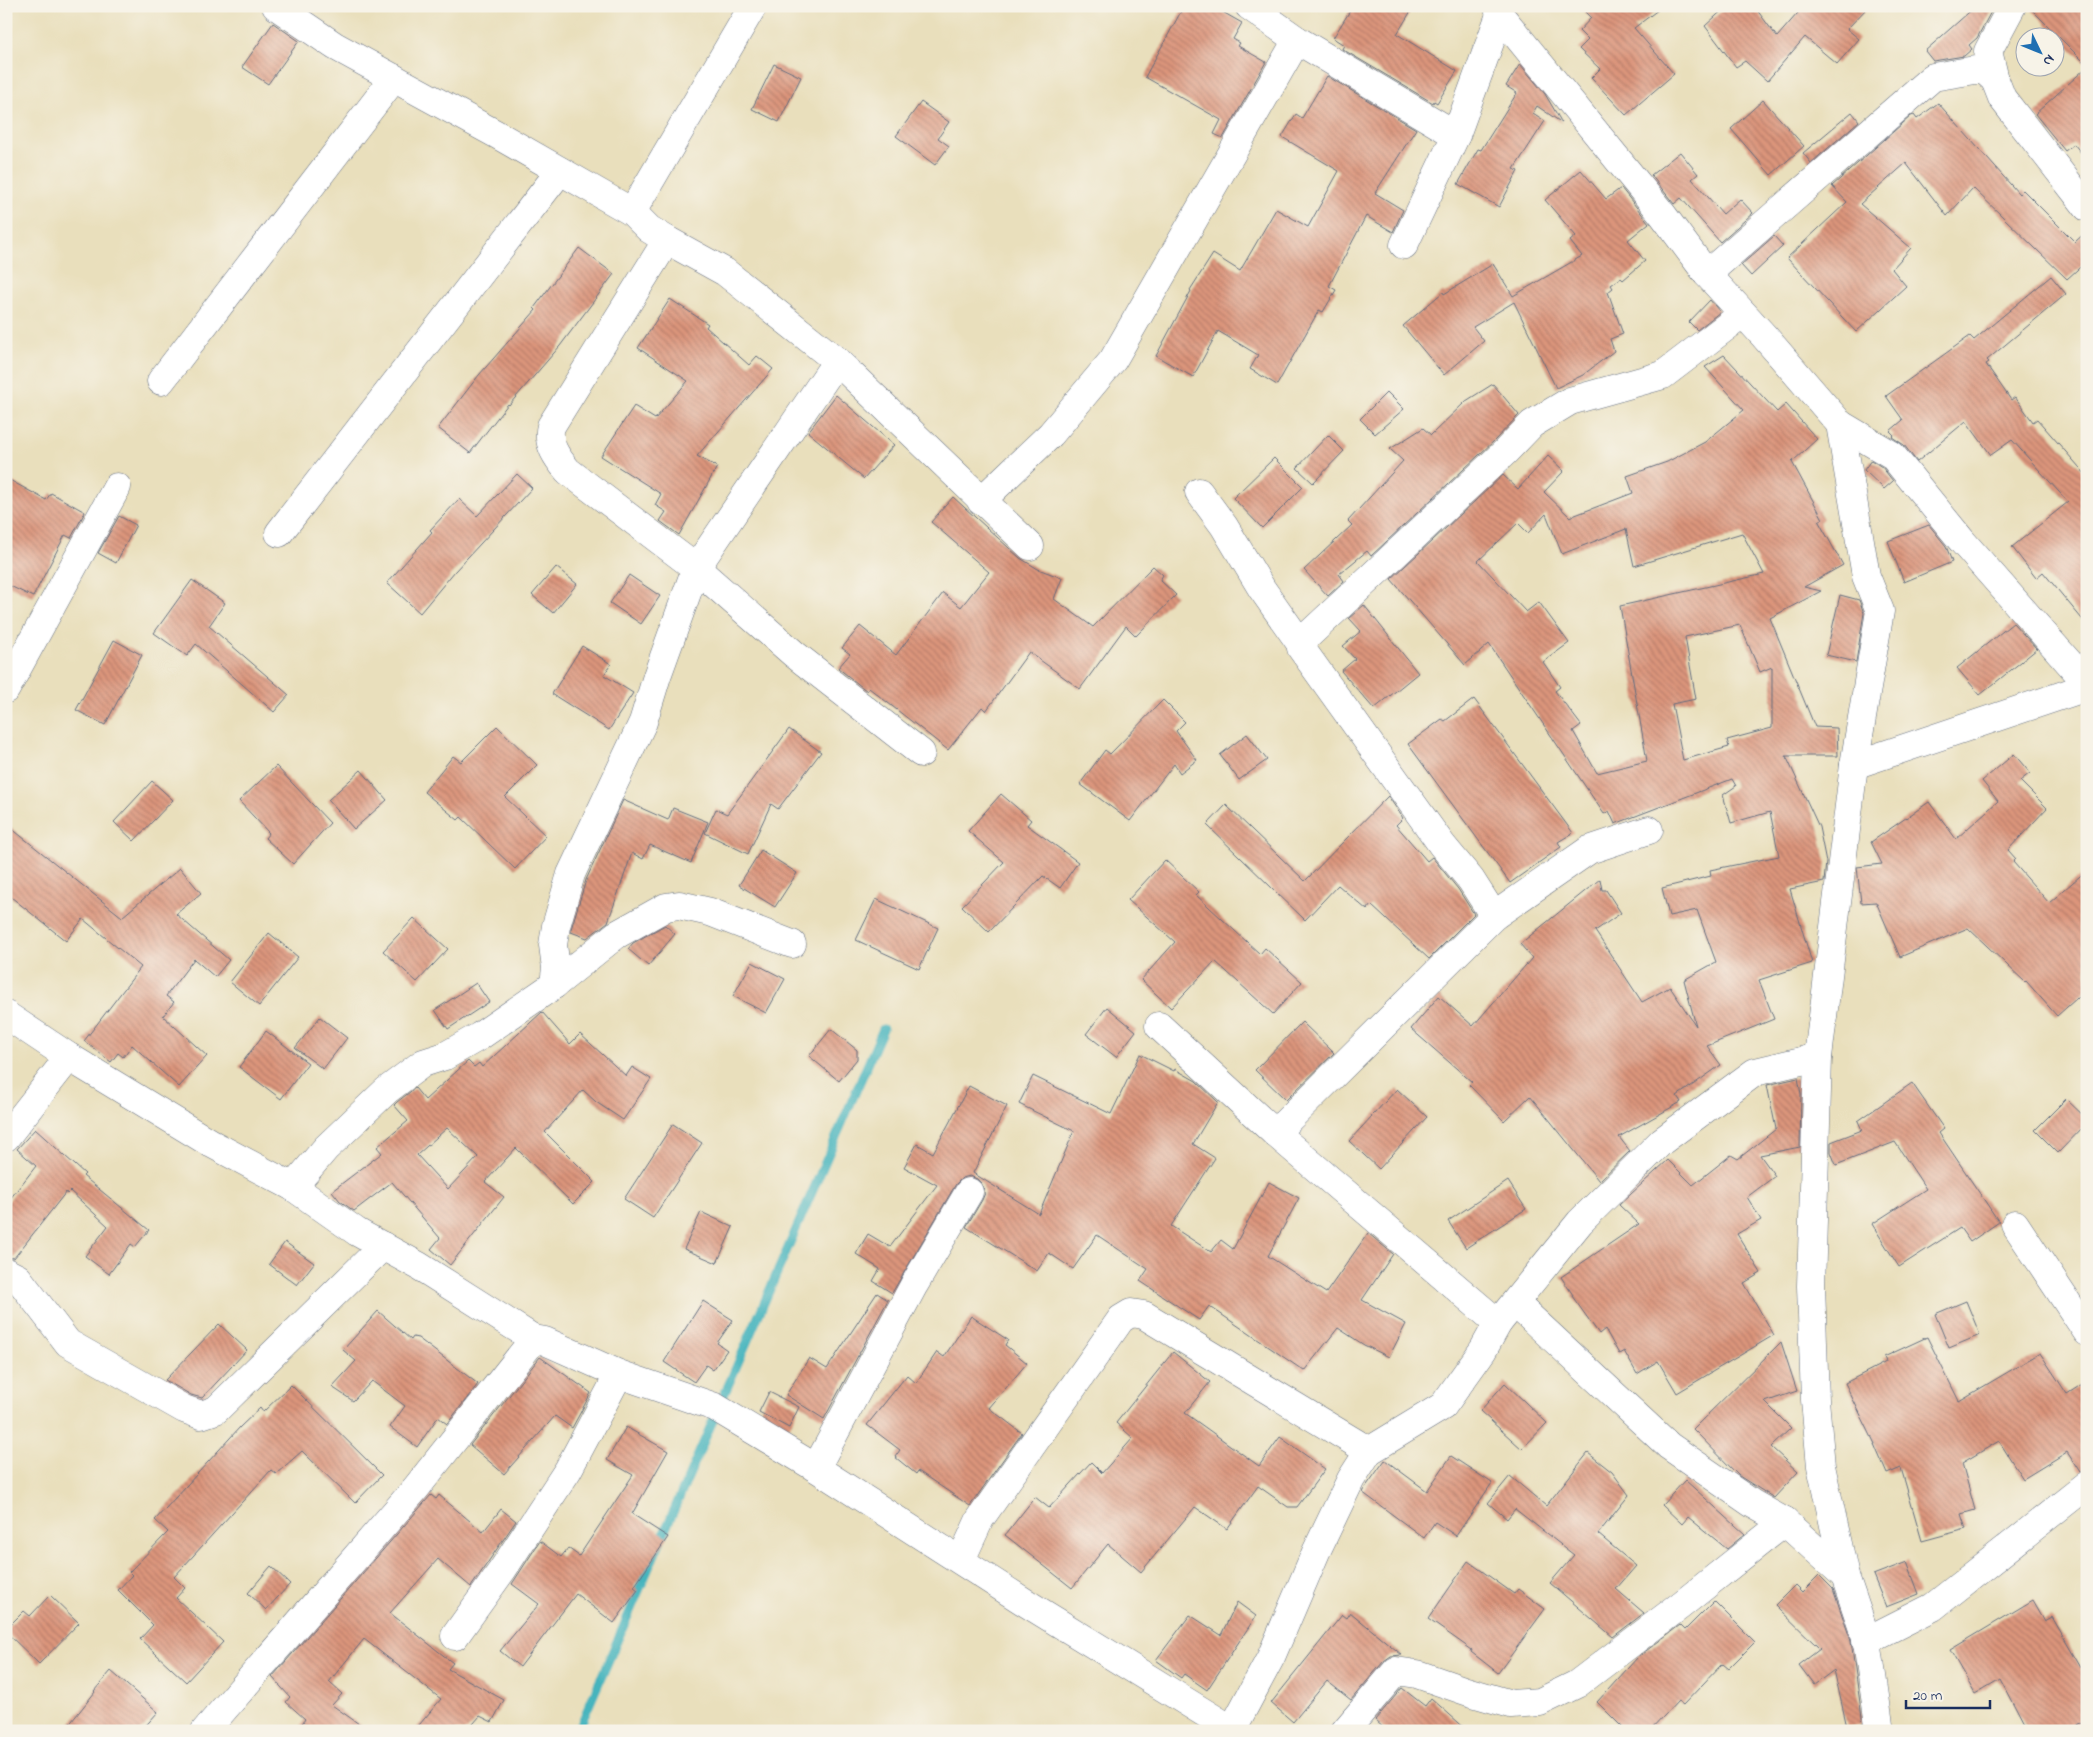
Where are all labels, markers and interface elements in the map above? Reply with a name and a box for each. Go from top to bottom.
north arrow [2016,28,2066,78]
text: N [2038,49,2059,70]
scale bar [1906,1677,1989,1709]
text: 20 m [1913,1685,1943,1707]

